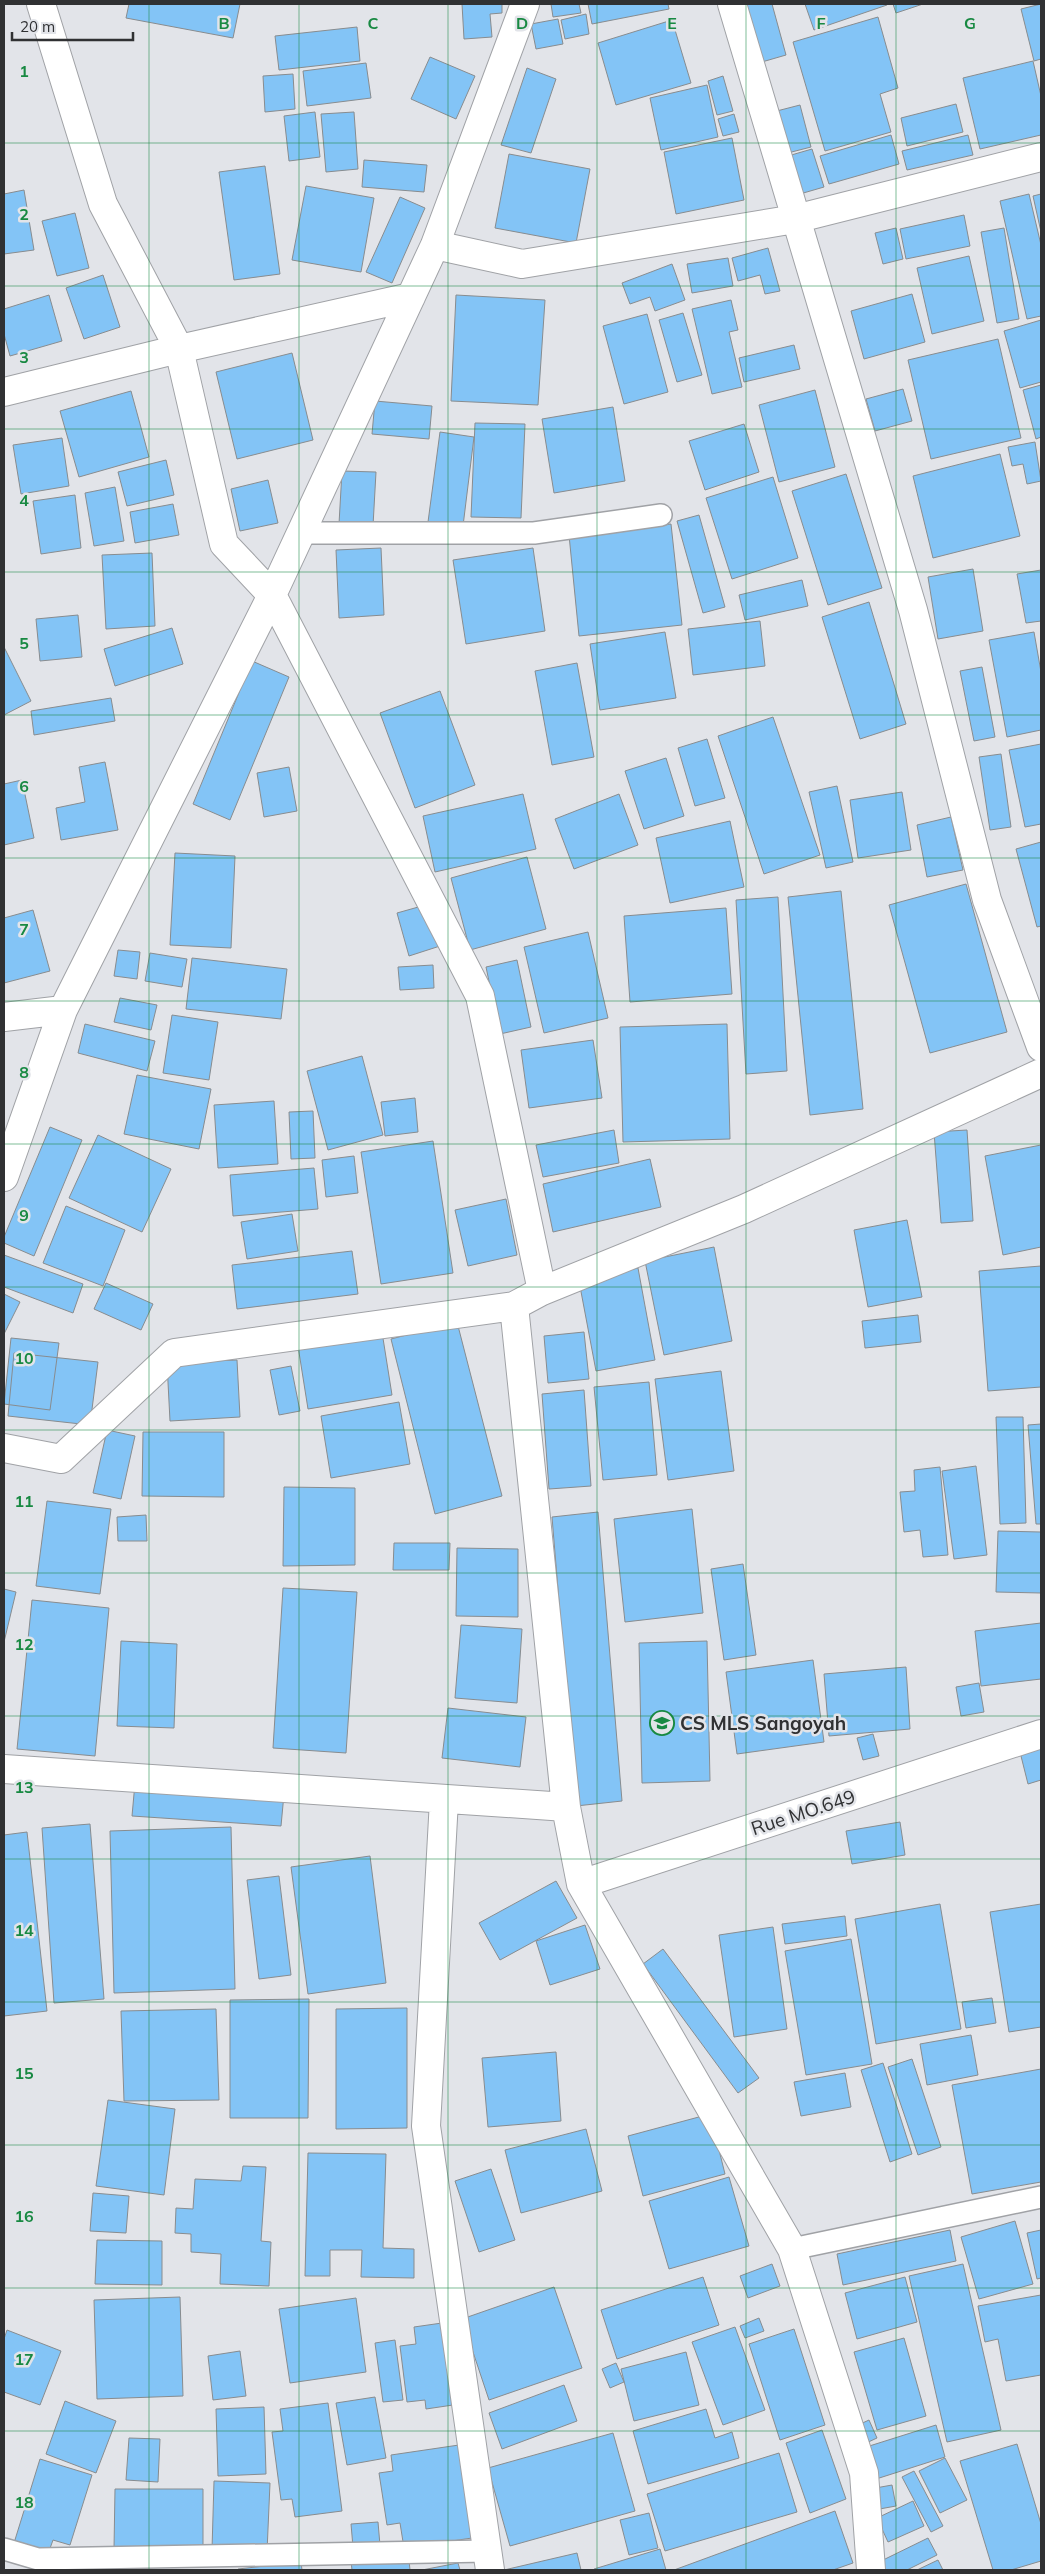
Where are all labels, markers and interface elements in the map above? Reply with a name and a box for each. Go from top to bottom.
scale bar [12,10,134,42]
text: B [218,13,230,33]
text: C [368,13,379,33]
text: D [516,13,528,33]
text: E [667,13,677,33]
text: F [816,13,826,33]
text: G [964,13,976,33]
text: 20 m [20,17,55,36]
text: 1 [19,61,29,81]
text: 2 [19,204,29,224]
text: 3 [19,347,29,367]
text: 4 [19,490,29,510]
text: 5 [19,633,29,653]
text: 6 [19,776,29,796]
text: 7 [19,919,29,939]
text: 8 [19,1062,29,1082]
text: 9 [19,1205,29,1225]
text: 10 [14,1348,34,1368]
text: 11 [14,1491,34,1511]
text: 12 [14,1634,34,1654]
school or university icon: CS MLS Sangoyah [649,1710,675,1736]
place label: CS MLS Sangoyah [680,1711,846,1735]
text: 13 [14,1777,34,1797]
street label: Rue MO.649 [748,1784,858,1840]
text: 14 [14,1920,34,1940]
text: 15 [14,2063,34,2083]
text: 16 [14,2206,34,2226]
text: 17 [14,2349,34,2369]
text: 18 [14,2492,34,2512]

